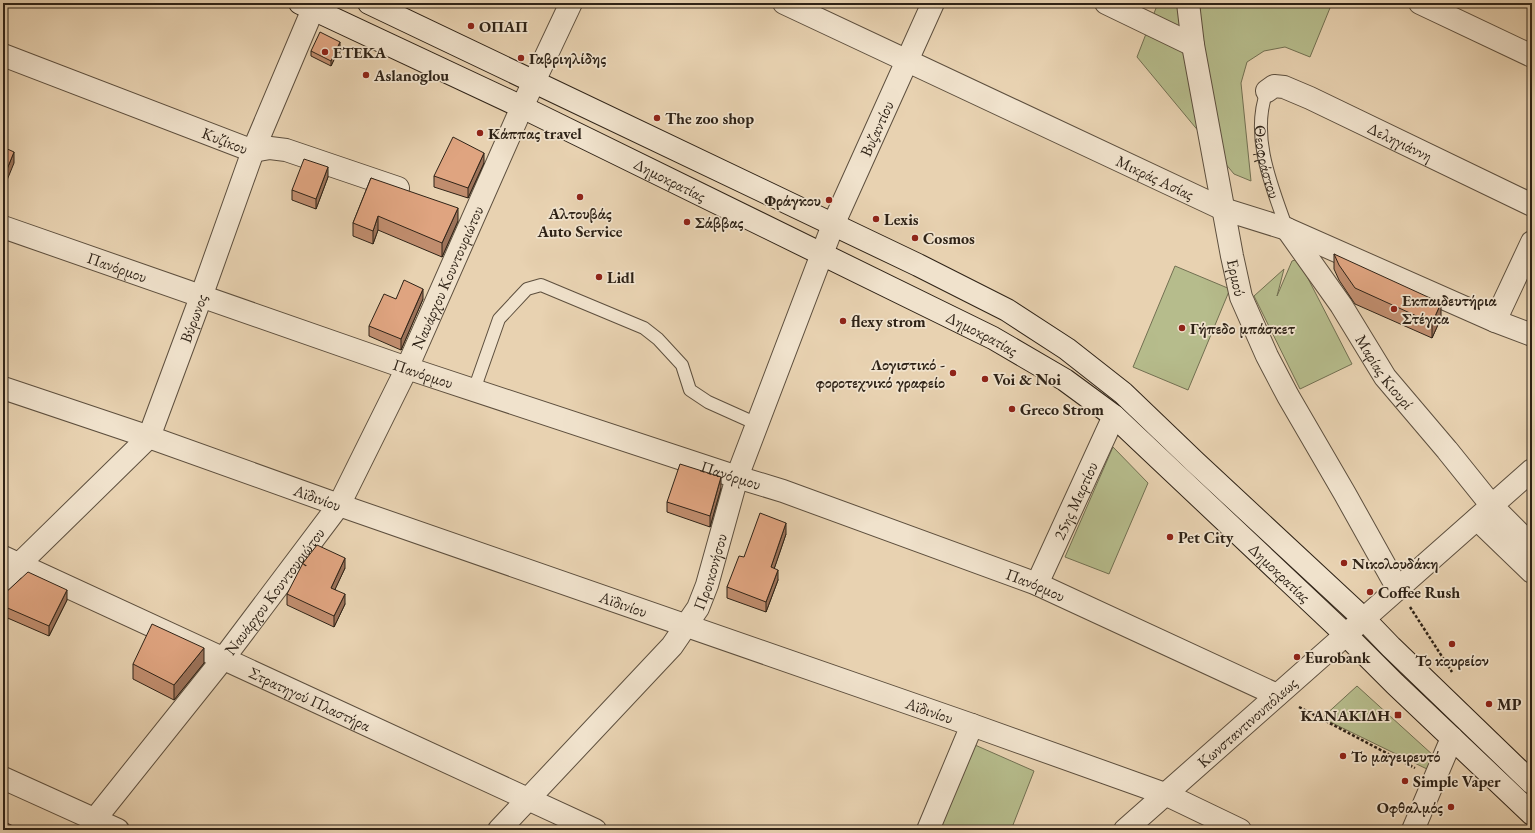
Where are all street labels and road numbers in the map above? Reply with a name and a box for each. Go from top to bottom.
street label: Βυζαντίου [855,97,898,160]
street label: Δεληγιάννη [1364,117,1436,166]
street label: Κυζίκου [199,122,251,159]
street label: Θεοφράστου [1250,125,1286,201]
street label: Μικράς Ασίας [1113,150,1198,205]
street label: Δημοκρατίας [630,153,710,206]
street label: Ναυάρχου Κουντουριώτου [406,202,488,352]
street label: Πανόρμου [84,247,150,287]
street label: Ερμού [1222,257,1251,298]
street label: Βύρωνος [174,290,212,346]
street label: Δημοκρατίας [943,306,1022,361]
street label: Μαρίας Κιουρί [1351,330,1418,414]
street label: Πανόρμου [390,353,456,393]
street label: Πανόρμου [698,455,764,494]
street label: 25ης Μαρτίου [1048,458,1102,543]
street label: Αϊδινίου [290,479,344,515]
street label: Ναυάρχου Κουντουριώτου [219,523,329,659]
street label: Προικονήσου [688,531,731,613]
street label: Δημοκρατίας [1244,538,1316,607]
street label: Πανόρμου [1003,563,1069,606]
street label: Αϊδινίου [596,586,650,622]
street label: Στρατηγού Πλαστήρα [246,662,375,736]
street label: Κωνσταντινουπόλεως [1193,672,1302,772]
street label: Αϊδινίου [902,692,956,728]

